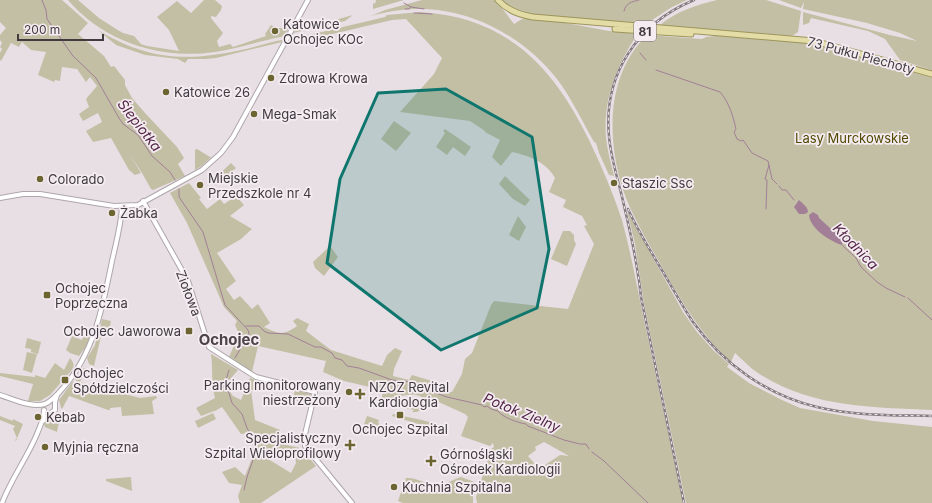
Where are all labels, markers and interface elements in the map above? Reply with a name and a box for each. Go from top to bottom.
scale bar [18,16,103,42]
place label: Katowice Ochojec KOc [283,16,363,47]
road number: 81 [634,21,656,41]
text: 200 m [24,22,60,37]
marker: Katowice Ochojec KOc [270,26,280,36]
street label: 73 Pułku Piechoty [806,33,916,77]
place label: Zdrowa Krowa [279,70,368,86]
marker: Zdrowa Krowa [266,73,276,83]
place label: Katowice 26 [174,84,250,100]
marker: Katowice 26 [161,87,171,97]
water label: Ślepiotka [114,96,166,155]
place label: Mega-Smak [262,106,337,122]
marker: Mega-Smak [249,109,259,119]
park label: Lasy Murckowskie [795,130,909,146]
place label: Miejskie Przedszkole nr 4 [208,170,311,201]
place label: Colorado [48,171,104,187]
marker: Colorado [35,174,45,184]
place label: Staszic Ssc [622,175,693,191]
marker: Staszic Ssc [609,178,619,188]
marker: Miejskie Przedszkole nr 4 [195,180,205,190]
place label: Żabka [120,205,158,221]
marker: Żabka [107,208,117,218]
water label: Kłodnica [830,219,883,273]
street label: Ziołowa [173,268,205,318]
place label: Ochojec Poprzeczna [55,280,128,311]
marker: Ochojec Poprzeczna [42,290,52,300]
place label: Ochojec Jaworowa [63,323,181,339]
marker: Ochojec Jaworowa [184,326,194,336]
district label: Ochojec [199,330,260,349]
place label: Ochojec Spółdzielczości [73,365,169,396]
marker: Ochojec Spółdzielczości [60,375,70,385]
place label: Parking monitorowany niestrzeżony [204,377,341,408]
place label: NZOZ Revital Kardiologia [369,379,449,410]
marker: Parking monitorowany niestrzeżony [344,387,354,397]
marker: NZOZ Revital Kardiologia [354,388,366,400]
water label: Potok Zielny [481,389,564,436]
place label: Kebab [46,409,85,425]
marker: Ochojec Szpital [395,410,405,420]
marker: Kebab [33,412,43,422]
place label: Ochojec Szpital [352,421,448,437]
place label: Specjalistyczny Szpital Wieloprofilowy [204,430,341,461]
place label: Myjnia ręczna [53,439,139,455]
marker: Specjalistyczny Szpital Wieloprofilowy [344,439,356,451]
marker: Myjnia ręczna [40,442,50,452]
place label: Górnośląski Ośrodek Kardiologii [440,446,560,477]
marker: Górnośląski Ośrodek Kardiologii [425,455,437,467]
place label: Kuchnia Szpitalna [402,479,511,495]
marker: Kuchnia Szpitalna [389,482,399,492]

